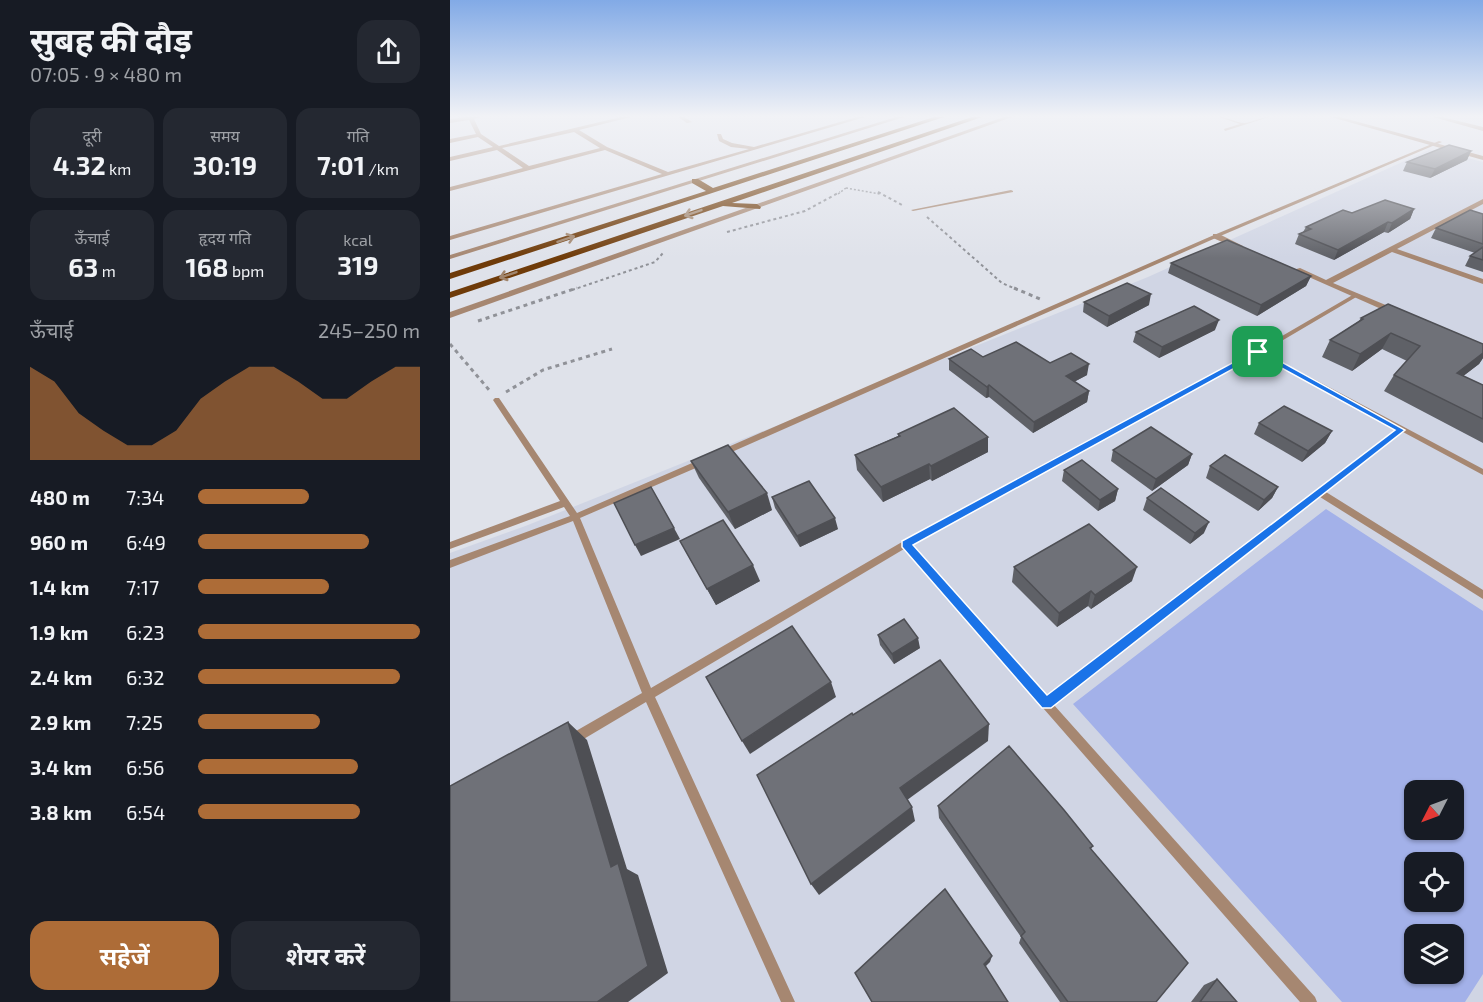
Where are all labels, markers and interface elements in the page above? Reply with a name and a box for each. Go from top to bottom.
text: सुबह की दौड़ [30,19,192,59]
button: share [357,20,420,83]
text: 07:05 · 9 × 480 m [30,62,182,86]
text: दूरी [82,126,102,145]
text: समय [210,126,240,145]
text: गति [347,126,369,145]
text: 4.32 [53,149,106,180]
text: 30:19 [193,149,257,180]
text: 7:01 [317,149,365,180]
text: km [106,159,131,178]
text: /km [365,159,399,178]
one-way arrow [684,208,703,219]
text: ऊँचाई [75,228,109,247]
text: हृदय गति [199,228,251,247]
text: kcal [343,230,373,249]
one-way arrow [556,232,575,243]
text: 319 [337,249,379,280]
text: 63 [68,251,98,282]
text: 168 [186,251,228,282]
text: m [98,261,116,280]
text: bpm [228,261,264,280]
one-way arrow [499,271,518,282]
text: ऊँचाई [30,318,73,342]
text: 245–250 m [318,318,420,342]
pin [1232,326,1283,377]
icon: arrive [1241,335,1274,368]
text: 480 m [30,485,90,509]
text: 7:34 [126,485,164,509]
text: 960 m [30,530,88,554]
text: 6:49 [126,530,166,554]
text: 1.4 km [30,575,89,599]
text: 7:17 [126,575,159,599]
text: 1.9 km [30,620,88,644]
text: 6:23 [126,620,165,644]
text: 2.4 km [30,665,92,689]
text: 6:32 [126,665,165,689]
text: 2.9 km [30,710,91,734]
text: 7:25 [126,710,163,734]
text: 3.4 km [30,755,92,779]
text: 6:56 [126,755,164,779]
north arrow [1404,780,1464,840]
map controls [1404,780,1464,984]
text: 3.8 km [30,800,92,824]
text: 6:54 [126,800,165,824]
button: locate [1404,852,1464,912]
button: सहेजें [30,921,219,990]
button: शेयर करें [231,921,420,990]
button: layers [1404,924,1464,984]

